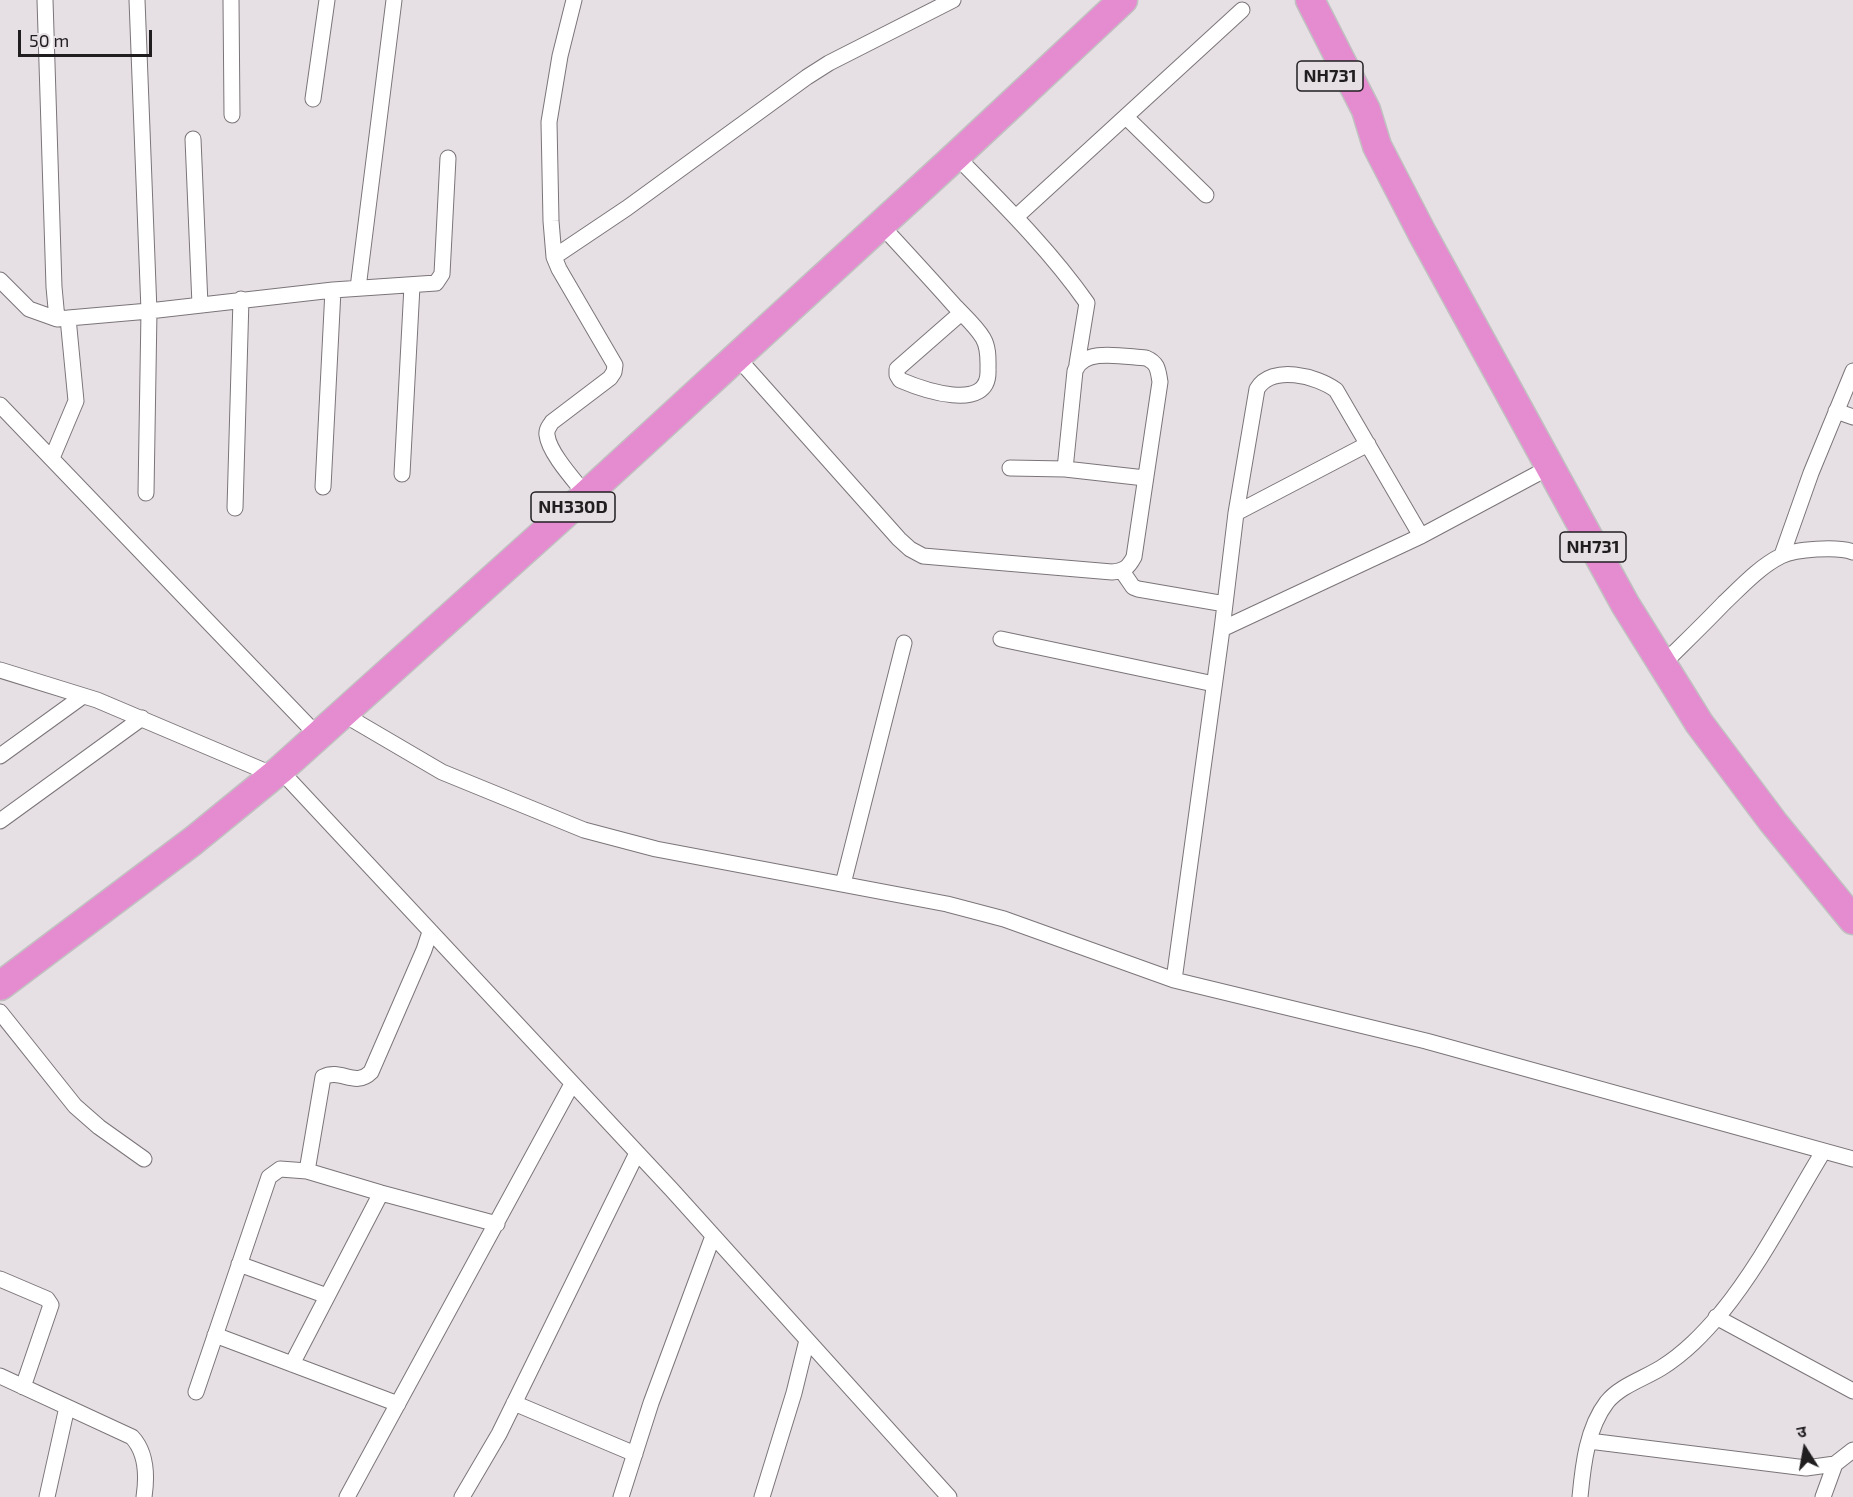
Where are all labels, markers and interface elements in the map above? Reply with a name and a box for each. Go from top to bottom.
scale bar [21,18,154,56]
text: 50 m [29,29,69,51]
road number: NH731 [1297,61,1363,91]
road number: NH330D [531,492,615,522]
road number: NH731 [1560,532,1626,562]
north arrow [1775,1419,1835,1479]
text: उ [1795,1421,1808,1441]

